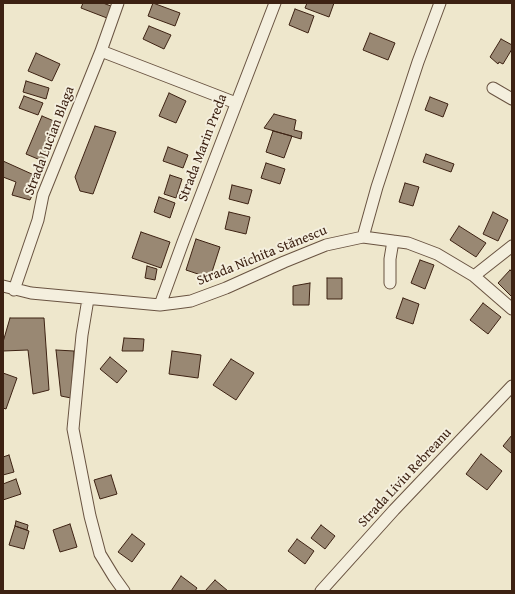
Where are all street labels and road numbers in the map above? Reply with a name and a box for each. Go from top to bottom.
street label: Strada Lucian Blaga [21,84,79,198]
street label: Strada Marin Preda [175,92,231,204]
street label: Strada Nichita Stănescu [194,222,330,290]
street label: Strada Liviu Rebreanu [355,425,455,531]

